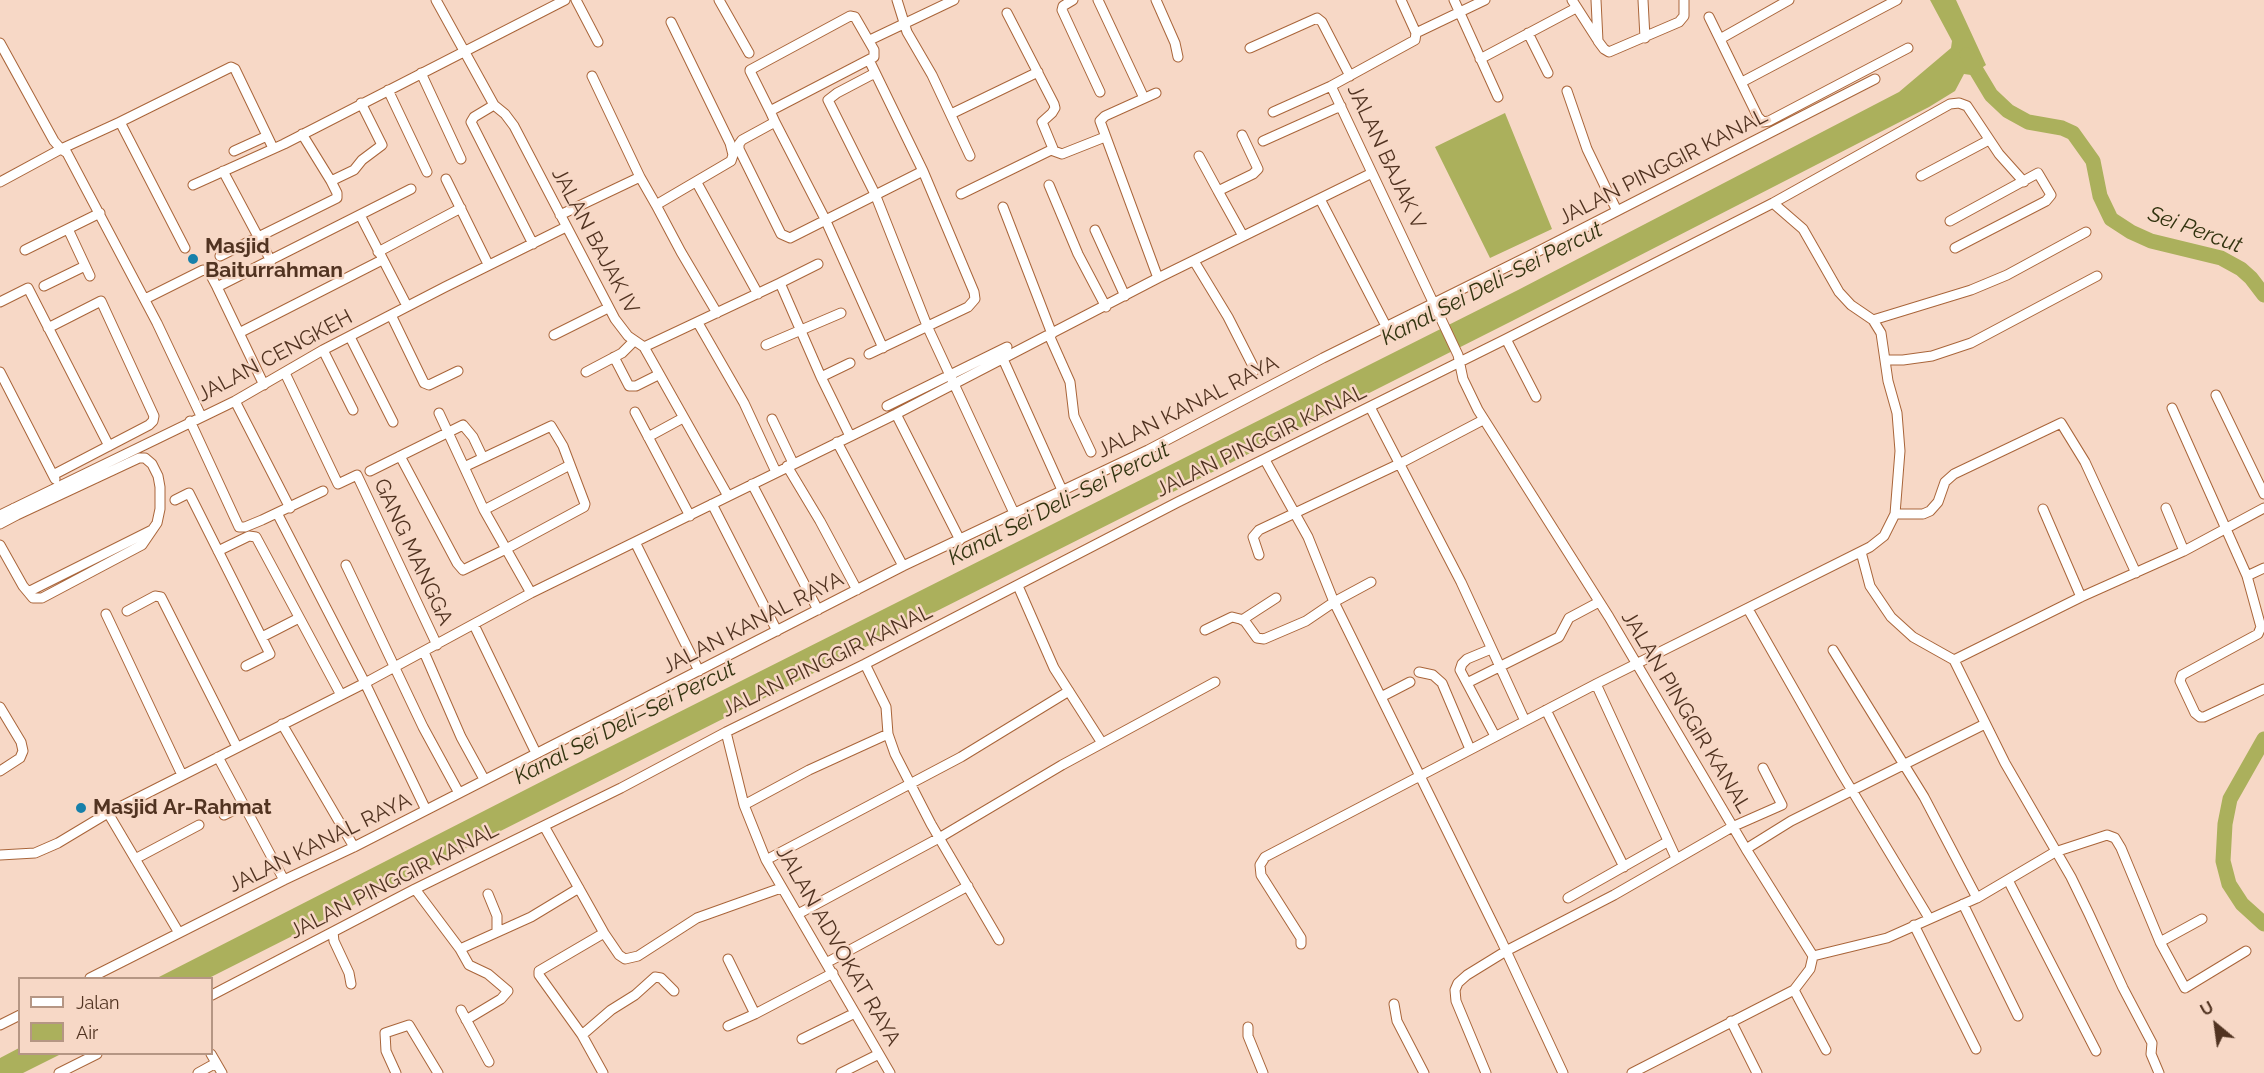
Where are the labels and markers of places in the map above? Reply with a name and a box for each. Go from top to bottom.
place label: Masjid Baiturrahman [205,234,343,284]
marker: Masjid Baiturrahman [186,252,200,266]
place label: Masjid Ar-Rahmat [93,795,272,821]
marker: Masjid Ar-Rahmat [74,801,88,815]

